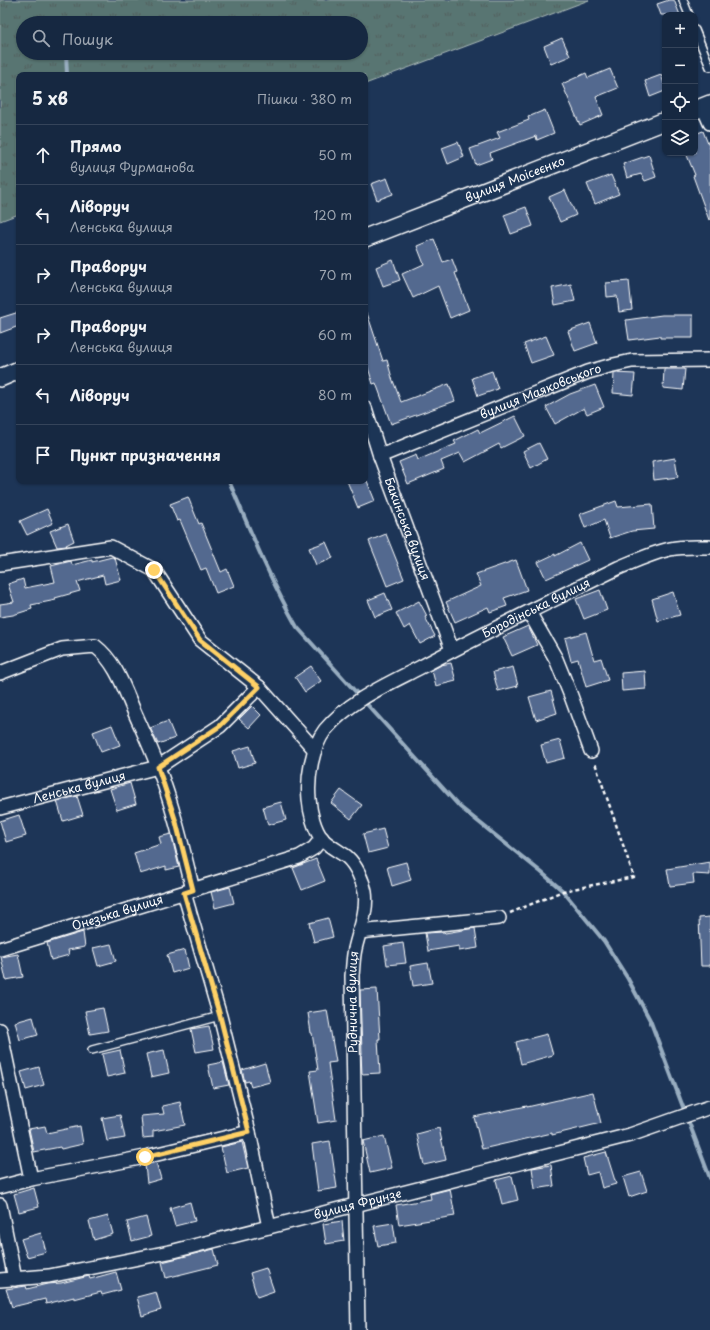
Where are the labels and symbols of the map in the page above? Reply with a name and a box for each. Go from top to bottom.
street label: вулиця Моісеєнко [462,151,567,206]
street label: вулиця Маяковського [477,359,603,423]
street label: Бакинська вулиця [381,475,435,582]
route end [145,561,163,579]
street label: Бородінська вулиця [479,573,593,642]
street label: Ленська вулиця [31,766,127,807]
street label: Онезька вулиця [69,889,165,934]
street label: Руднична вулиця [342,949,362,1053]
route start [136,1148,154,1166]
street label: вулиця Фрунзе [311,1184,403,1223]

